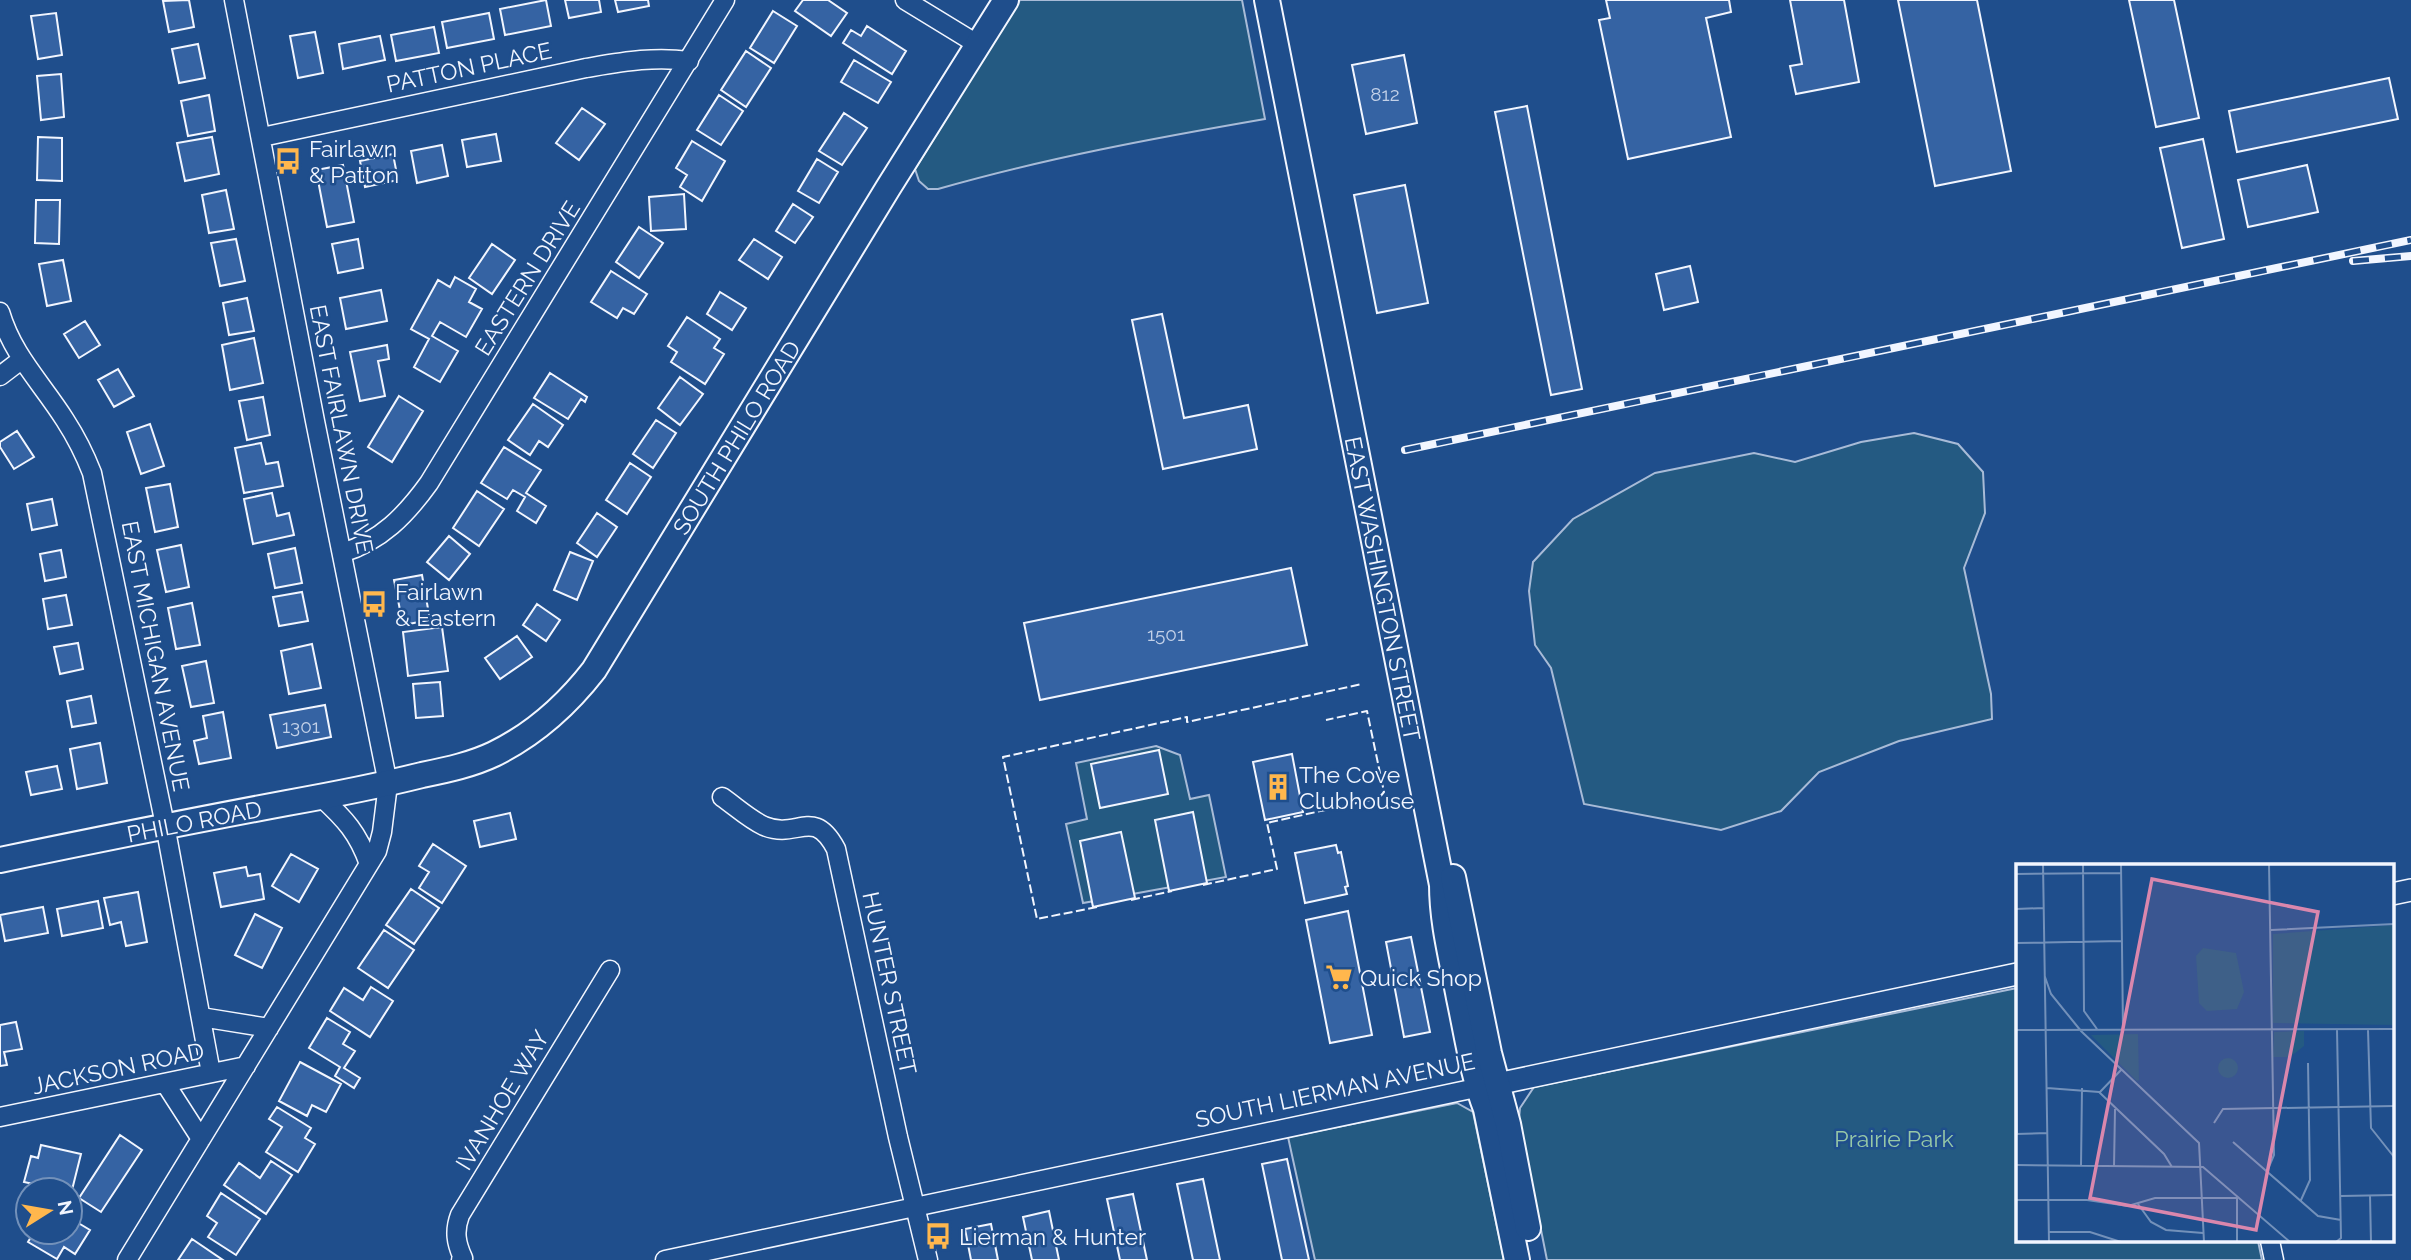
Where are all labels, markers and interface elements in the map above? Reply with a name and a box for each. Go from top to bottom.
street label: PATTON PLACE [384,36,554,98]
house number: 812 [1370,83,1400,105]
place label: Fairlawn & Patton [309,135,399,188]
bus stop icon: Fairlawn & Patton [273,146,303,176]
street label: EASTERN DRIVE [469,196,585,360]
street label: EAST FAIRLAWN DRIVE [305,302,379,556]
street label: SOUTH PHILO ROAD [667,335,805,539]
street label: EAST WASHINGTON STREET [1340,434,1427,743]
street label: EAST MICHIGAN AVENUE [117,519,195,793]
place label: Fairlawn & Eastern [395,578,496,631]
bus stop icon: Fairlawn & Eastern [359,589,389,619]
house number: 1501 [1147,623,1185,645]
house number: 1301 [282,715,320,737]
place label: The Cove Clubhouse [1299,761,1414,814]
building icon: The Cove Clubhouse [1263,772,1293,802]
street label: PHILO ROAD [124,795,264,847]
inset map [2016,864,2394,1242]
street label: HUNTER STREET [857,889,923,1077]
supermarket icon: Quick Shop [1324,962,1354,992]
place label: Quick Shop [1360,964,1482,991]
street label: IVANHOE WAY [450,1025,554,1175]
street label: JACKSON ROAD [30,1037,206,1099]
street label: SOUTH LIERMAN AVENUE [1193,1047,1477,1133]
park label: Prairie Park [1834,1125,1954,1152]
north arrow [14,1176,84,1246]
text: N [54,1199,78,1217]
bus stop icon: Lierman & Hunter [923,1221,953,1251]
place label: Lierman & Hunter [959,1223,1146,1250]

